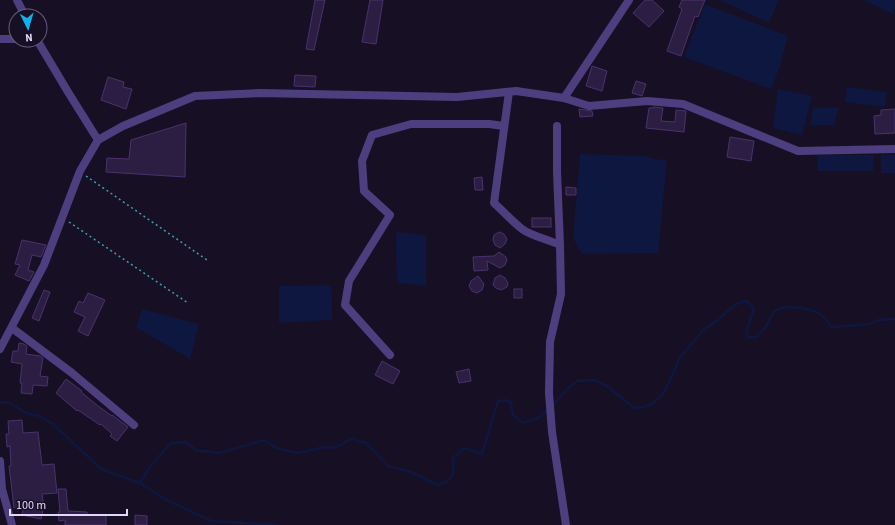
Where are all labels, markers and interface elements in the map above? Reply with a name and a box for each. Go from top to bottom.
north arrow [8,8,48,48]
text: N [25,30,33,45]
scale bar [10,491,127,517]
text: 100 m [16,497,46,514]

